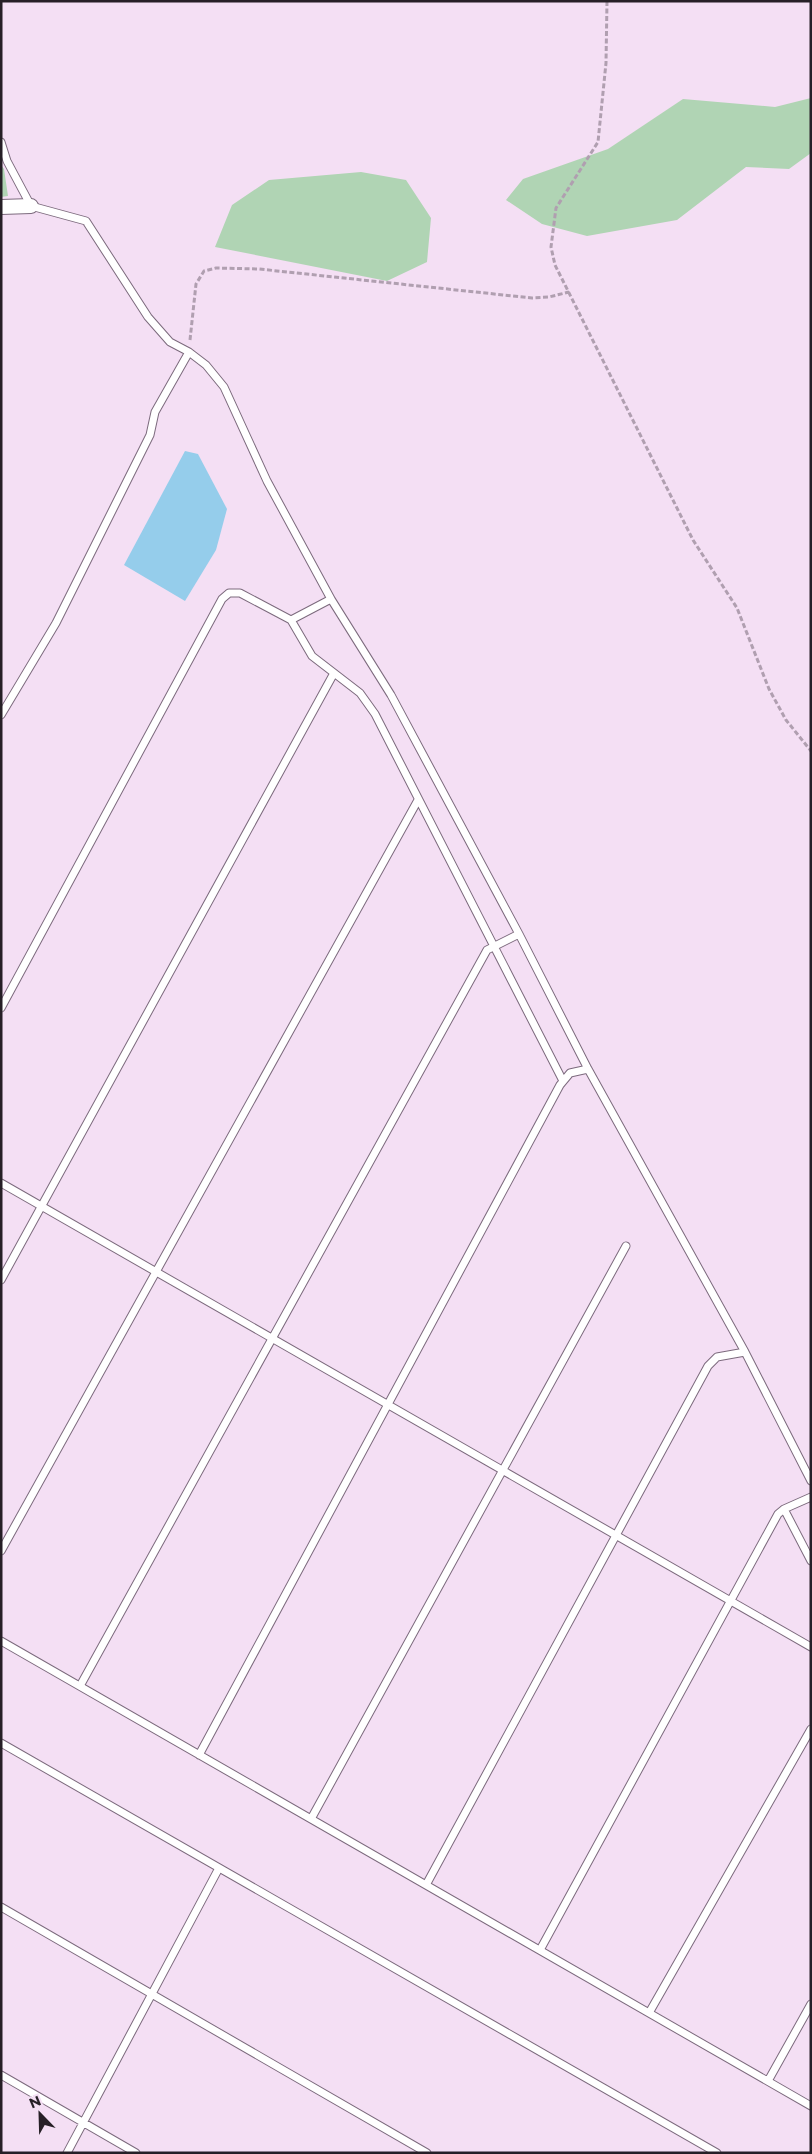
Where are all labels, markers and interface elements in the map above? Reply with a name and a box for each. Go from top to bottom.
north arrow [15,2089,65,2139]
text: N [26,2092,44,2113]

